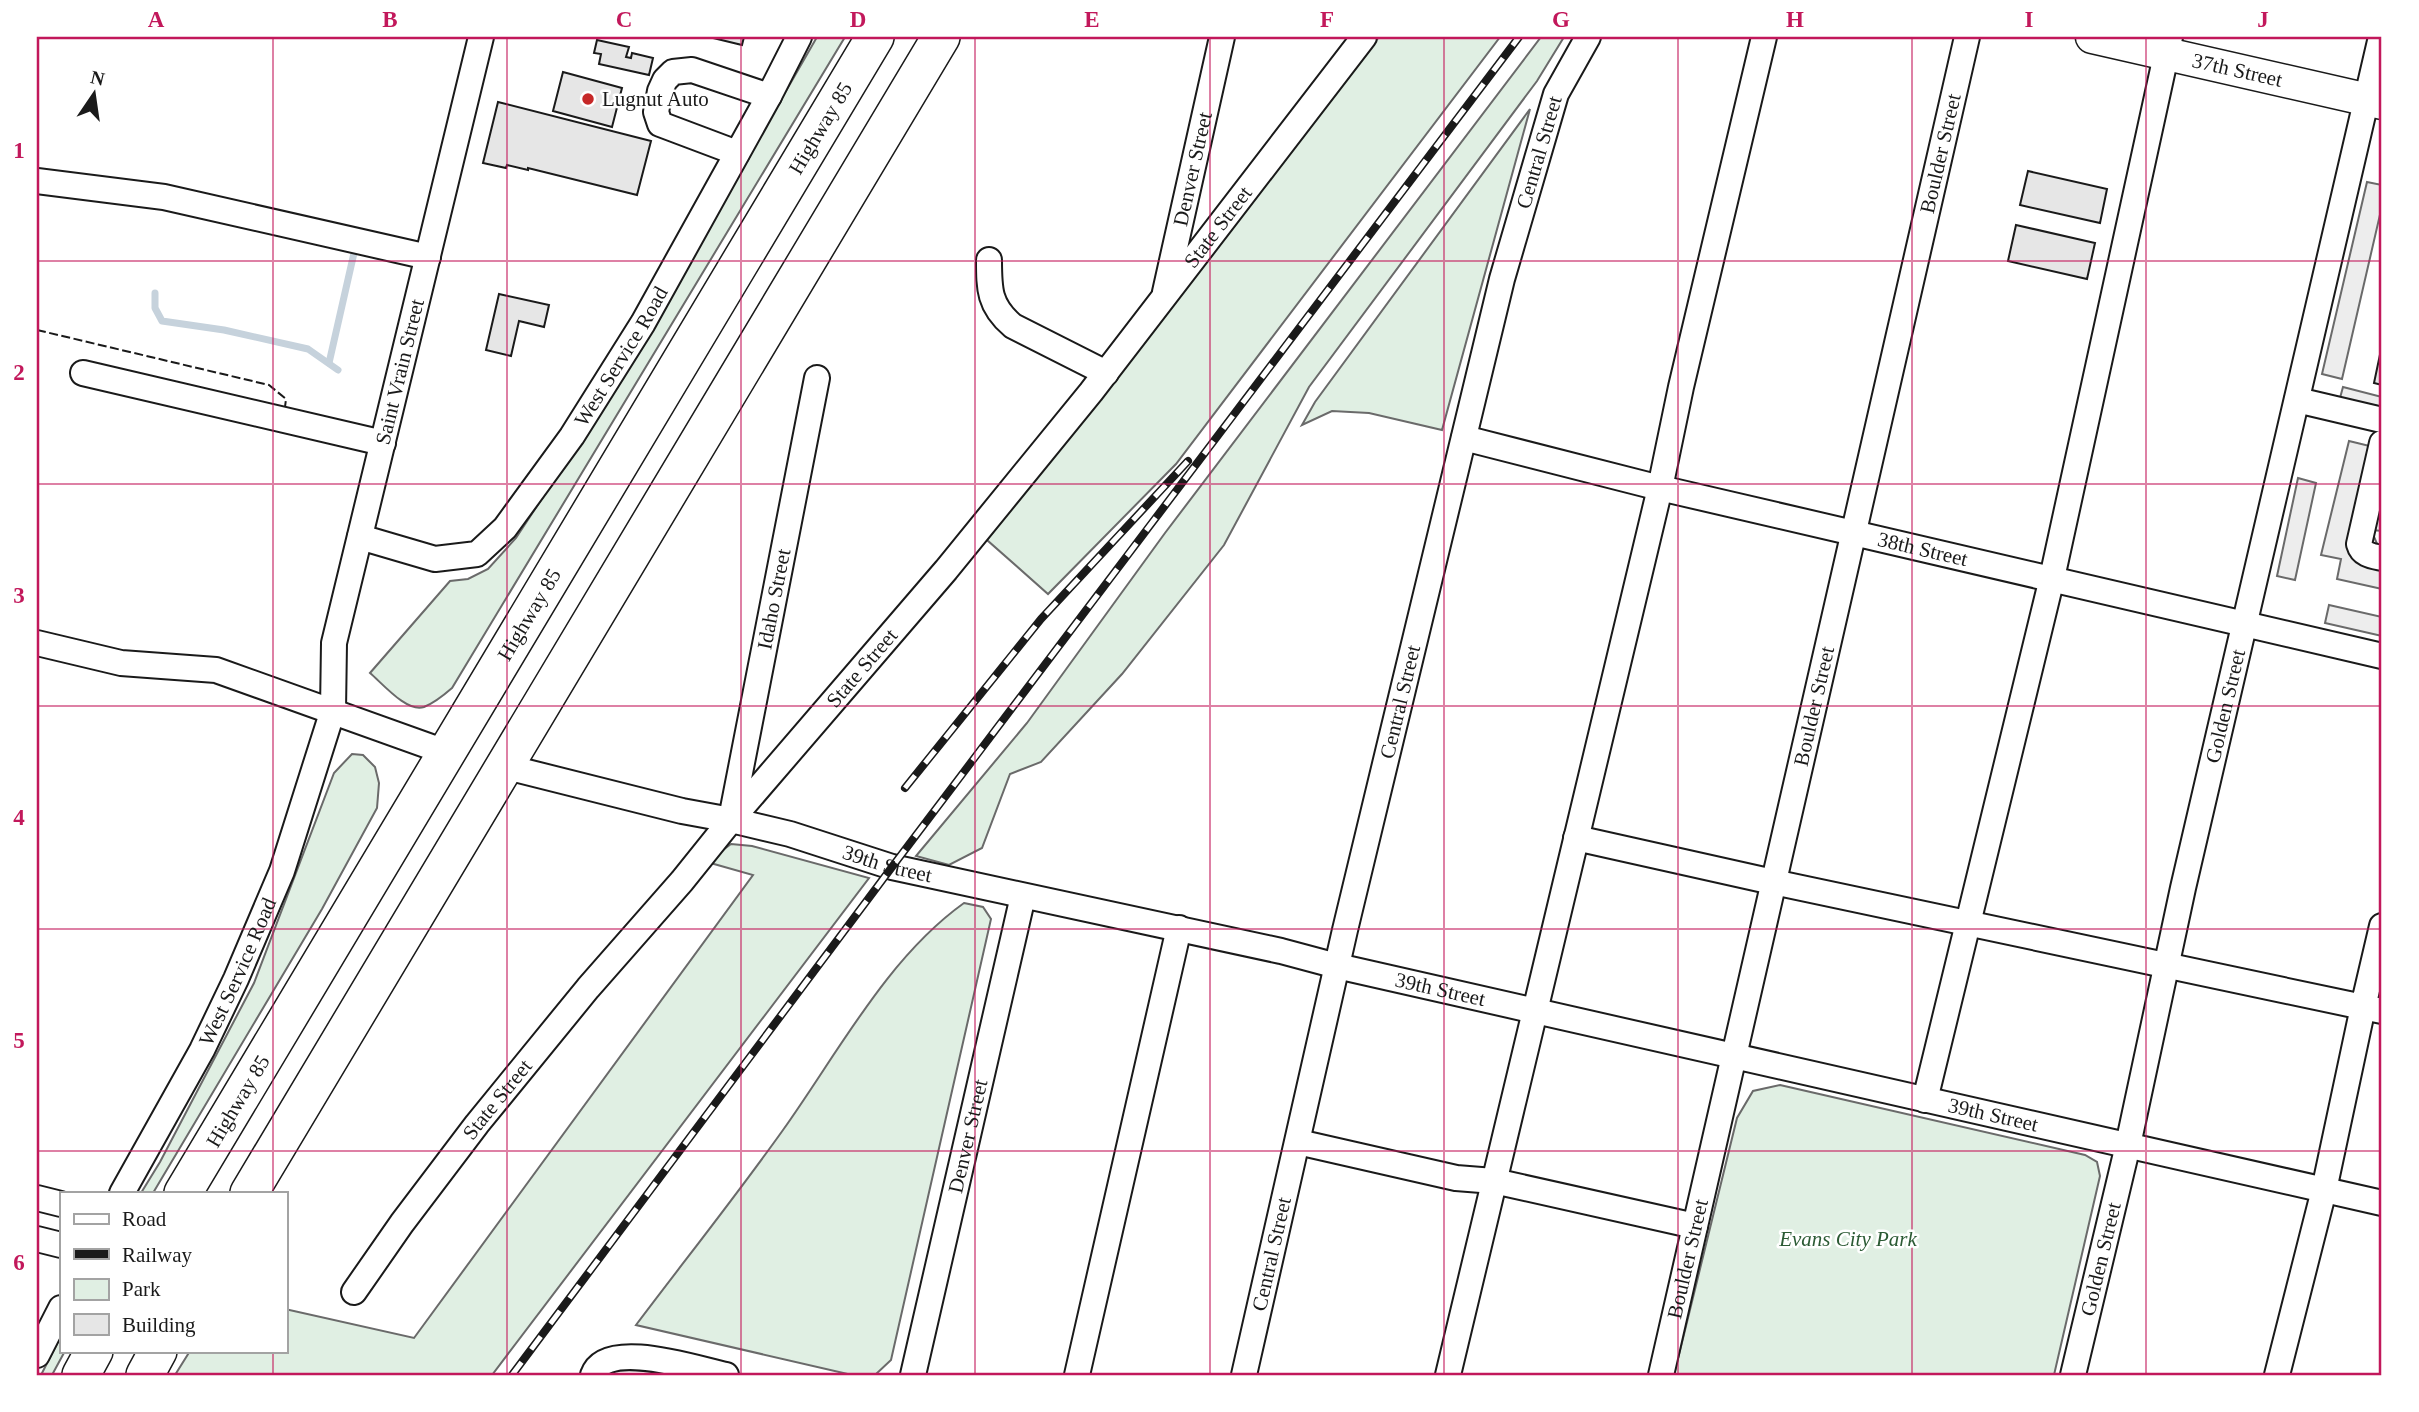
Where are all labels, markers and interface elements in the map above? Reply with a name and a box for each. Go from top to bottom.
text: A [148,7,165,32]
text: B [382,7,398,32]
text: C [616,7,632,32]
text: D [850,7,866,32]
text: E [1084,7,1100,32]
text: F [1320,7,1334,32]
text: G [1552,7,1570,32]
text: H [1786,7,1804,32]
text: I [2025,7,2034,32]
text: J [2257,7,2269,32]
street label: 37th Street [2190,48,2285,92]
north arrow [60,60,130,130]
text: N [89,66,107,90]
street label: Highway 85 [784,78,857,179]
place label: Lugnut Auto [602,87,709,111]
marker: Lugnut Auto [580,91,596,107]
street label: Boulder Street [1915,91,1966,216]
street label: Central Street [1511,93,1567,211]
street label: Denver Street [1168,110,1217,228]
text: 1 [13,138,25,163]
street label: State Street [1179,181,1257,272]
street label: West Service Road [569,282,673,431]
street label: Saint Vrain Street [371,296,429,447]
text: 2 [13,360,25,385]
street label: 38th Street [1875,527,1970,571]
street label: Idaho Street [752,547,795,652]
street label: Highway 85 [492,564,566,665]
text: 3 [13,583,25,608]
street label: State Street [821,624,902,712]
street label: Central Street [1375,642,1425,761]
street label: Boulder Street [1789,644,1839,768]
street label: Golden Street [2200,647,2250,765]
text: 4 [13,805,25,830]
street label: 39th Street [840,840,934,887]
street label: West Service Road [194,894,281,1049]
street label: 39th Street [1393,968,1488,1011]
text: 5 [13,1028,25,1053]
street label: Highway 85 [201,1051,275,1152]
street label: State Street [458,1054,537,1144]
street label: Denver Street [943,1077,993,1195]
street label: 39th Street [1946,1093,2041,1137]
legend [60,1192,287,1352]
street label: Central Street [1247,1195,1296,1313]
street label: Boulder Street [1662,1197,1713,1321]
street label: Golden Street [2076,1200,2126,1319]
text: Road [122,1207,167,1231]
park label: Evans City Park [1778,1227,1917,1251]
text: Railway [122,1243,192,1267]
text: 6 [13,1250,25,1275]
text: Park [122,1277,161,1301]
text: Building [122,1313,196,1337]

